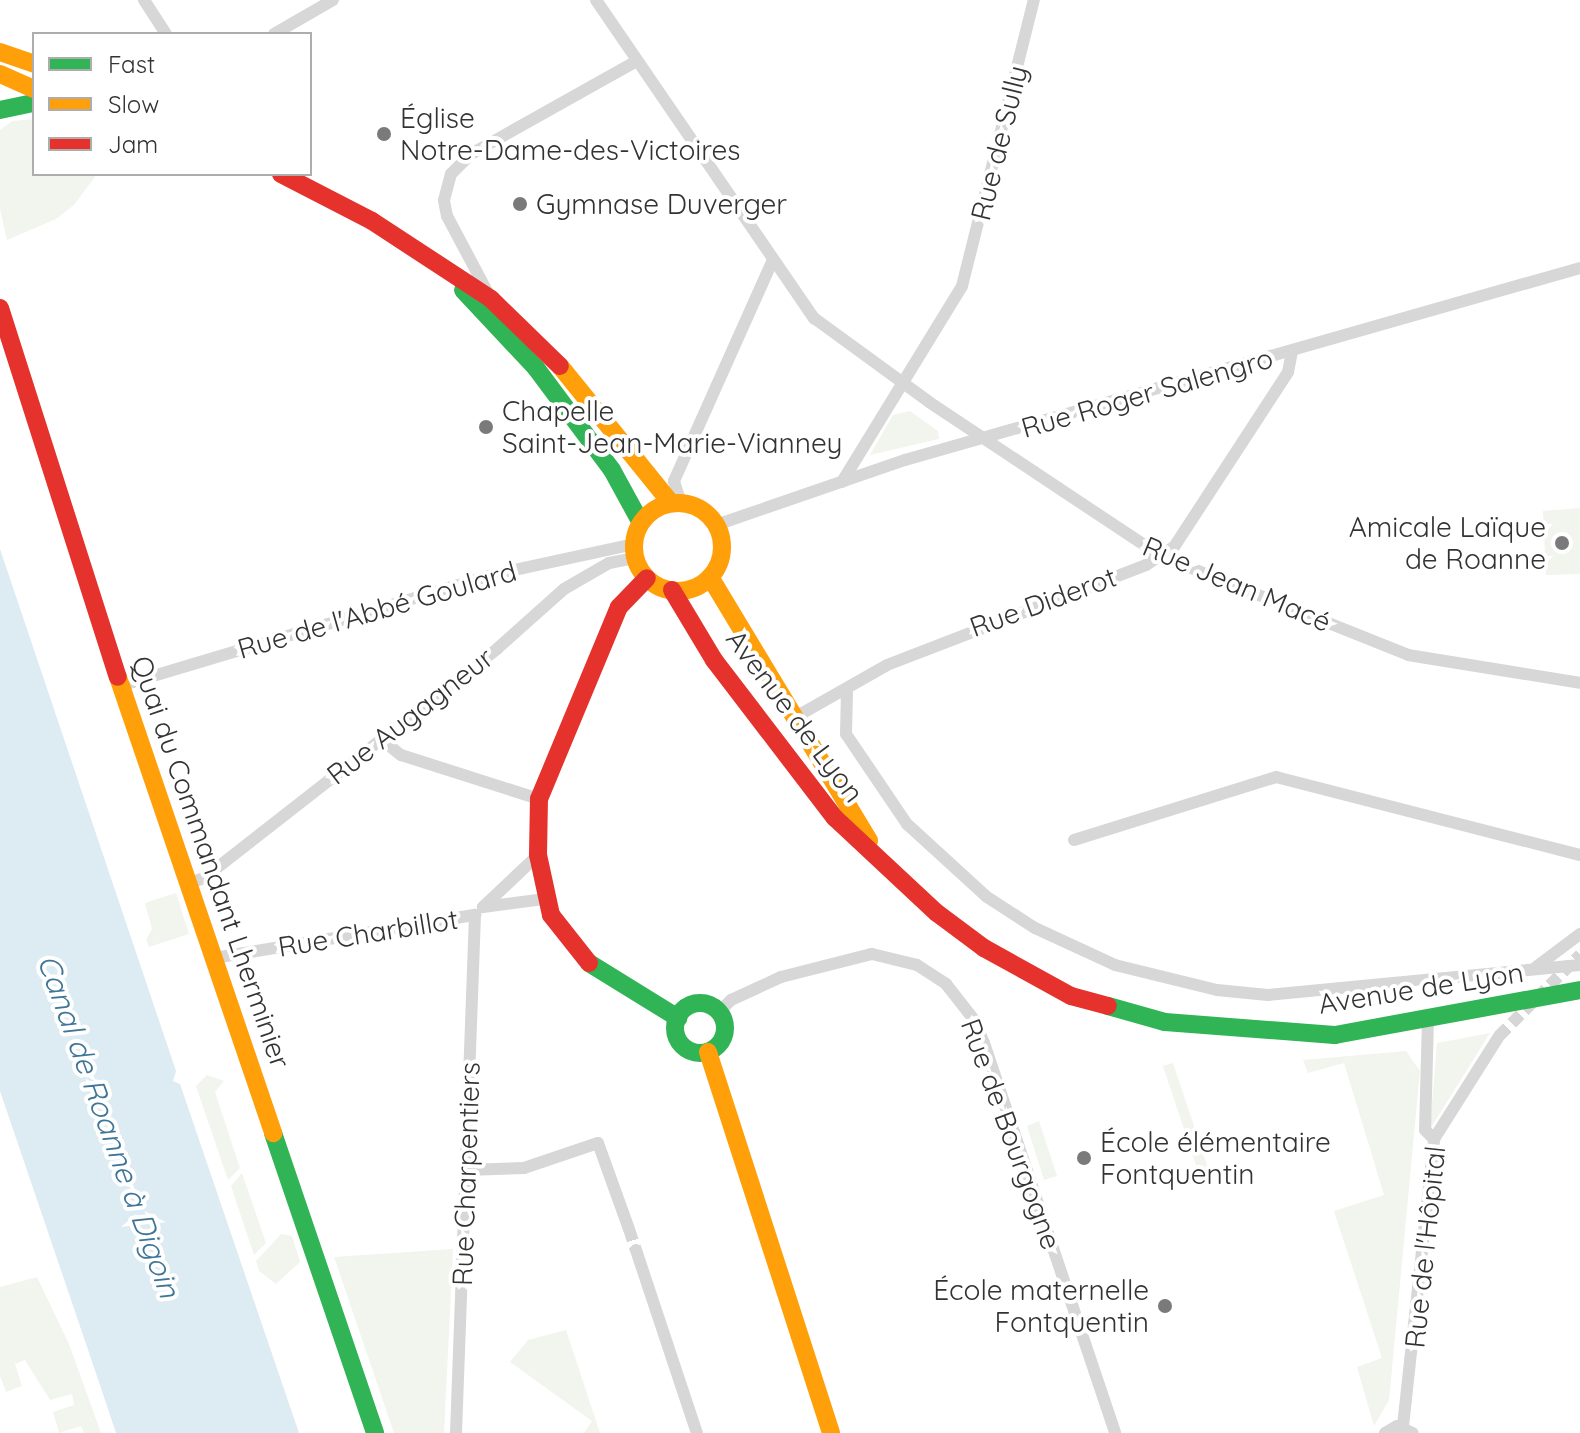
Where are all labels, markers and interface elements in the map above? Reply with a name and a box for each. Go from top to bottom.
legend [32,32,312,176]
text: Fast [108,49,155,79]
street label: Rue de Sully [964,62,1034,224]
text: Slow [108,89,159,119]
place label: Église Notre-Dame-des-Victoires [400,101,740,167]
marker: Église Notre-Dame-des-Victoires [375,125,393,143]
text: Jam [108,129,158,159]
place label: Gymnase Duverger [536,187,787,221]
marker: Gymnase Duverger [511,195,529,213]
street label: Rue Roger Salengro [1017,341,1277,445]
place label: Chapelle Saint-Jean-Marie-Vianney [502,394,842,460]
marker: Chapelle Saint-Jean-Marie-Vianney [477,418,495,436]
place label: Amicale Laïque de Roanne [1349,510,1546,576]
street label: Rue Jean Macé [1138,529,1336,639]
marker: Amicale Laïque de Roanne [1553,534,1571,552]
street label: Rue de l'Abbé Goulard [234,554,520,666]
street label: Rue Diderot [965,560,1121,644]
street label: Avenue de Lyon [719,623,871,809]
street label: Rue Augagneur [320,641,500,791]
street label: Quai du Commandant Lherminier [125,652,297,1072]
street label: Rue Charbillot [276,902,460,964]
water label: Canal de Roanne à Digoin [30,950,188,1302]
street label: Avenue de Lyon [1316,955,1526,1021]
street label: Rue de Bourgogne [954,1014,1068,1254]
street label: Rue Charpentiers [445,1061,487,1287]
place label: École élémentaire Fontquentin [1100,1125,1331,1191]
street label: Rue de l'Hôpital [1398,1144,1452,1350]
marker: École élémentaire Fontquentin [1075,1149,1093,1167]
place label: École maternelle Fontquentin [933,1273,1149,1339]
marker: École maternelle Fontquentin [1156,1297,1174,1315]

